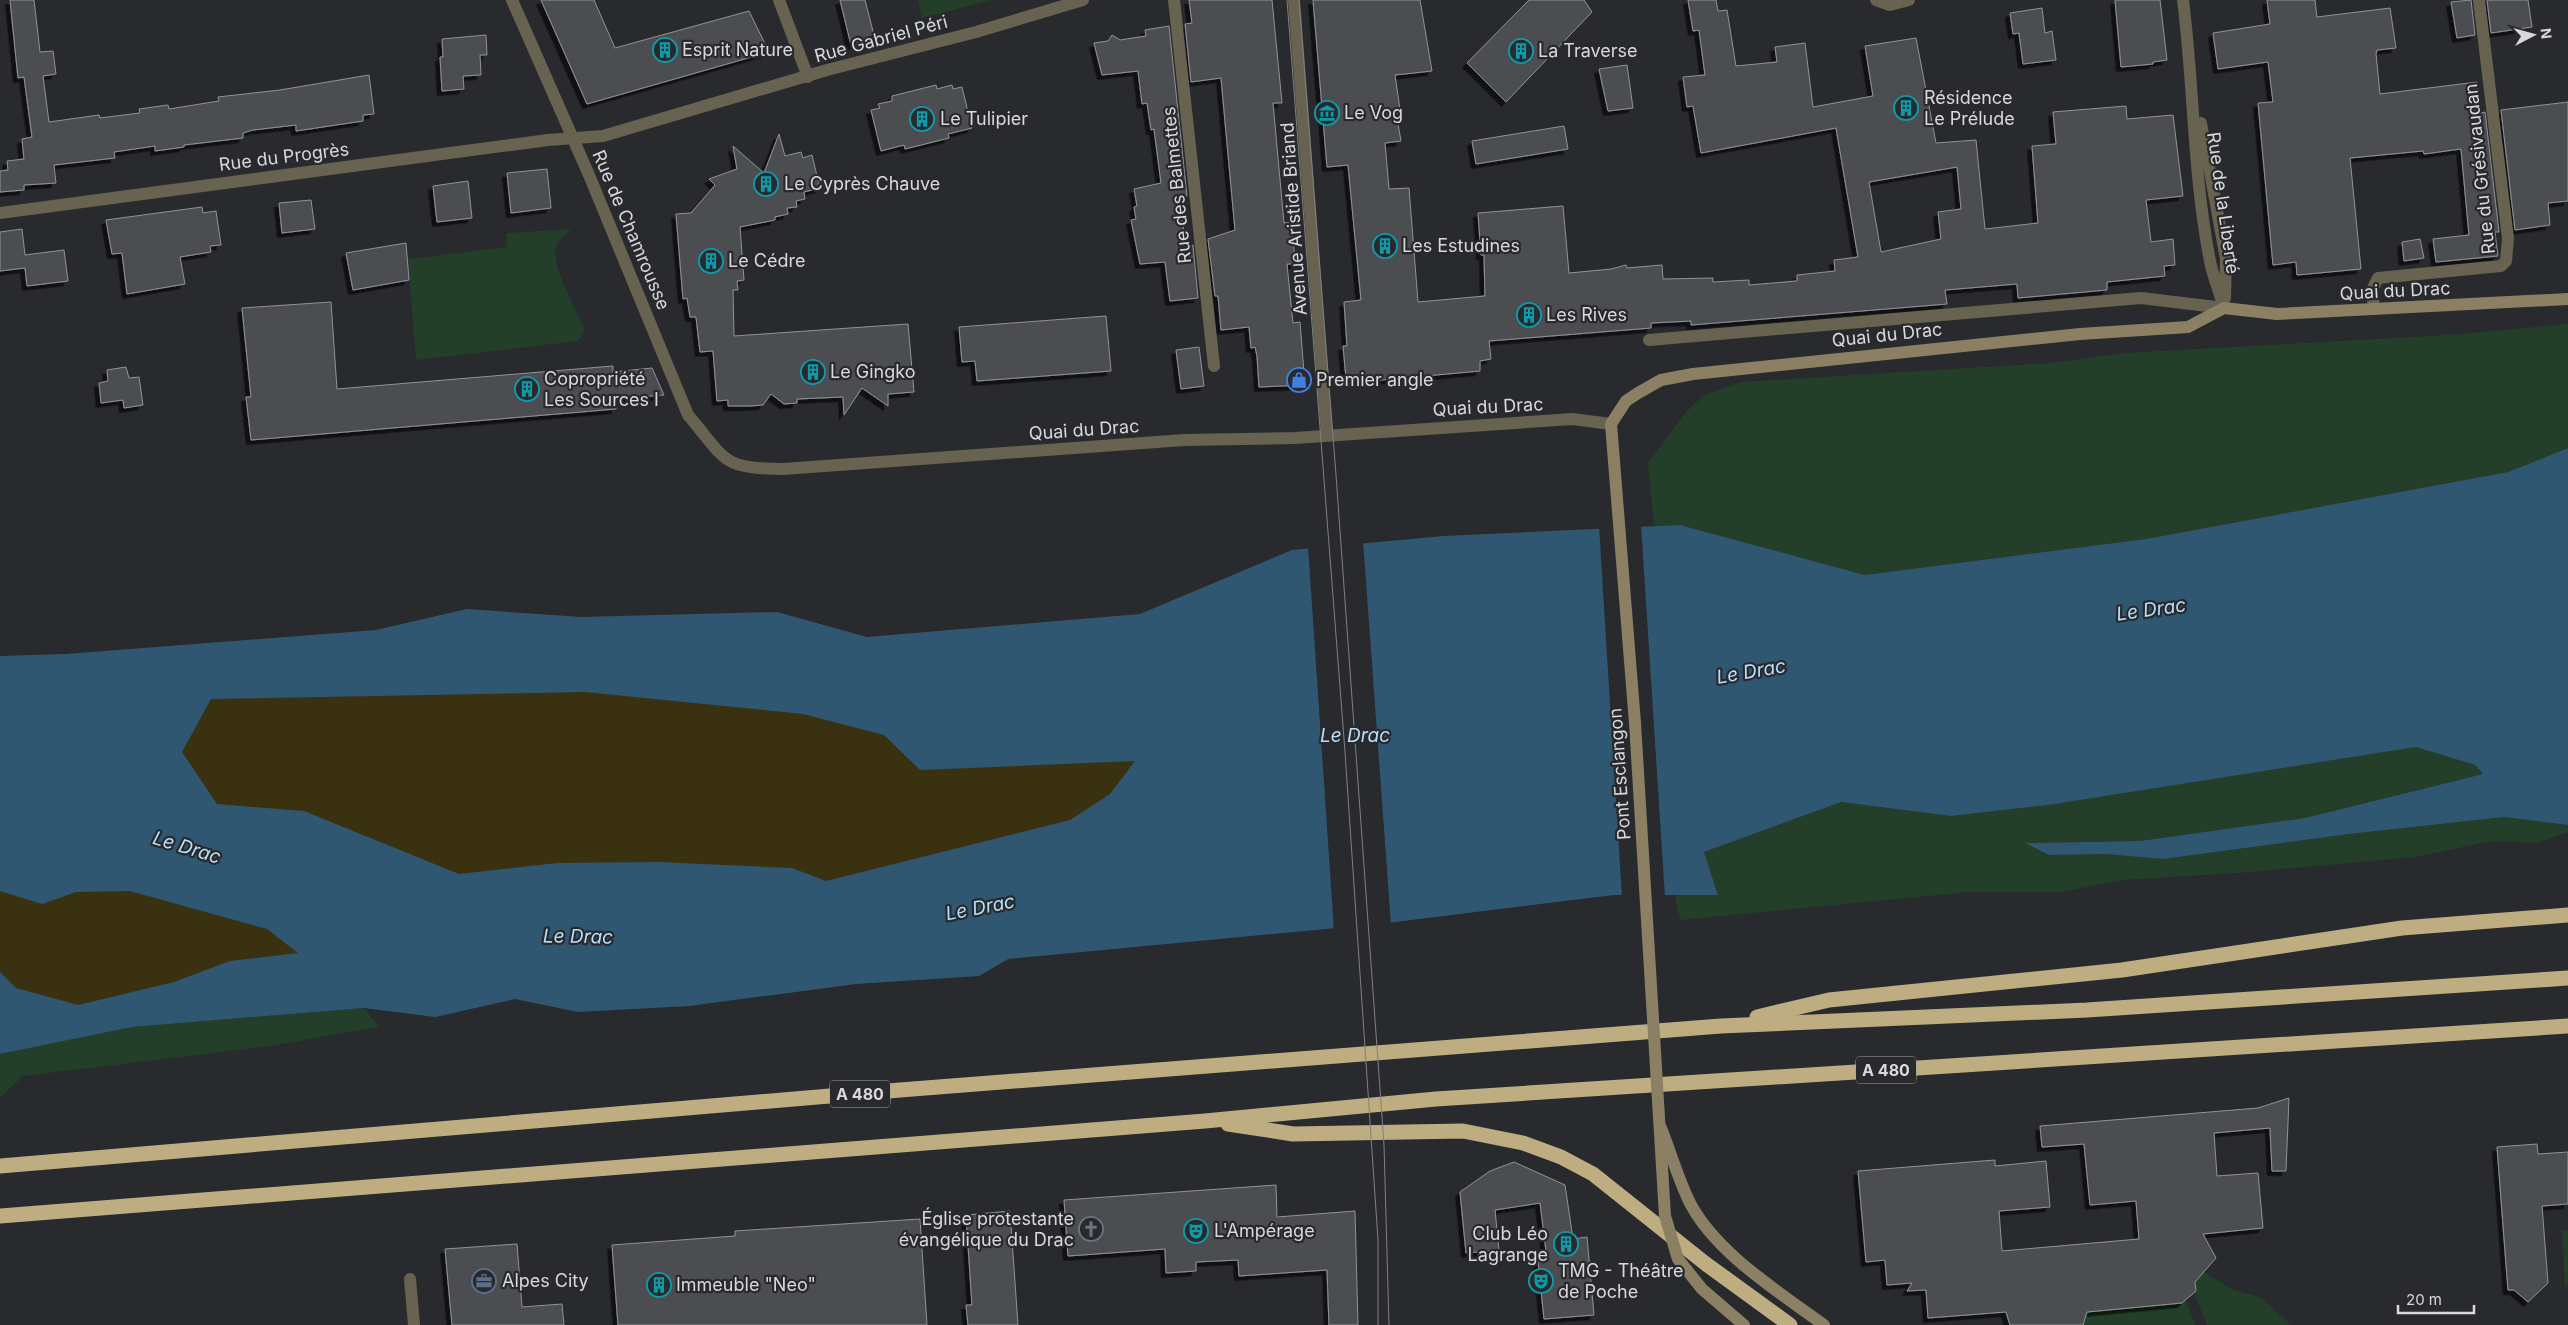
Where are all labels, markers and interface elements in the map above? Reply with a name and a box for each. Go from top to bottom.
north arrow [2508,10,2558,60]
street label: Rue Gabriel Péri [812,11,950,66]
text: N [2537,27,2555,40]
building icon: Esprit Nature [652,37,678,63]
building icon: La Traverse [1508,38,1534,64]
place label: Esprit Nature [682,39,793,60]
place label: La Traverse [1538,40,1638,61]
street label: Rue du Grésivaudan [2460,83,2499,255]
place label: Résidence Le Prélude [1924,87,2015,129]
building icon: Résidence Le Prélude [1893,95,1919,121]
museum icon: Le Vog [1314,100,1340,126]
place label: Le Vog [1344,102,1403,123]
building icon: Le Tulipier [909,106,935,132]
street label: Rue des Balmettes [1158,106,1195,264]
place label: Le Tulipier [940,108,1028,129]
street label: Avenue Aristide Briand [1276,122,1311,316]
street label: Rue de la Liberté [2203,131,2244,275]
street label: Rue du Progrès [218,138,350,175]
street label: Rue de Chamrousse [588,147,675,313]
building icon: Le Cyprès Chauve [753,171,779,197]
place label: Le Cyprès Chauve [784,173,940,194]
building icon: Les Estudines [1372,233,1398,259]
place label: Les Estudines [1402,235,1520,256]
building icon: Le Cédre [698,248,724,274]
place label: Le Cédre [728,250,805,271]
street label: Quai du Drac [2339,277,2451,304]
building icon: Les Rives [1516,302,1542,328]
place label: Les Rives [1546,304,1627,325]
street label: Quai du Drac [1831,318,1943,351]
building icon: Le Gingko [800,359,826,385]
place label: Le Gingko [830,361,915,382]
shop icon: Premier angle [1286,367,1312,393]
place label: Copropriété Les Sources I [544,368,659,410]
place label: Premier angle [1316,369,1434,390]
building icon: Copropriété Les Sources I [514,376,540,402]
street label: Quai du Drac [1432,393,1544,420]
street label: Quai du Drac [1028,415,1140,444]
water label: Le Drac [2115,593,2188,626]
water label: Le Drac [1715,654,1788,689]
street label: Pont Esclangon [1604,707,1635,841]
water label: Le Drac [1320,724,1390,747]
water label: Le Drac [150,826,224,869]
water label: Le Drac [943,889,1017,925]
water label: Le Drac [543,924,613,949]
road number: A 480 [1856,1056,1916,1084]
road number: A 480 [830,1080,890,1108]
place label: Église protestante évangélique du Drac [899,1207,1074,1250]
church icon: Église protestante évangélique du Drac [1078,1216,1104,1242]
theatre icon: L'Ampérage [1183,1218,1209,1244]
place label: L'Ampérage [1214,1220,1315,1241]
place label: Club Léo Lagrange [1468,1223,1548,1265]
building icon: Club Léo Lagrange [1553,1231,1579,1257]
place label: TMG - Théâtre de Poche [1558,1260,1684,1302]
office icon: Alpes City [471,1268,497,1294]
theatre icon: TMG - Théâtre de Poche [1528,1268,1554,1294]
place label: Alpes City [502,1270,589,1291]
building icon: Immeuble "Neo" [646,1272,672,1298]
place label: Immeuble "Neo" [676,1274,816,1295]
scale bar [2398,1282,2474,1314]
text: 20 m [2406,1290,2442,1309]

